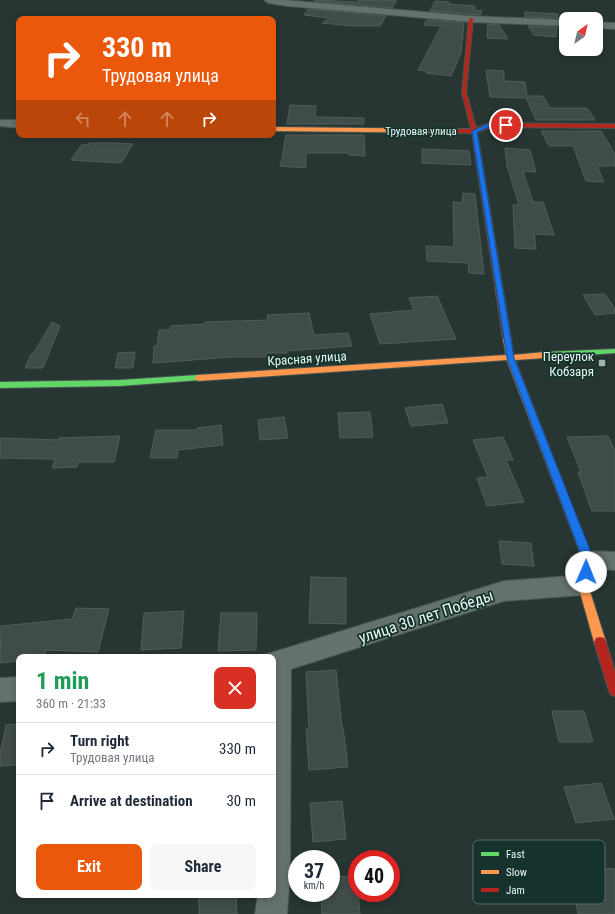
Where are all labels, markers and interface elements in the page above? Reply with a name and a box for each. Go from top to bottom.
north arrow [559,12,603,56]
map controls [559,12,603,56]
text: 330 m [102,31,172,64]
icon: right [36,32,88,84]
text: Трудовая улица [102,65,219,86]
icon: left [72,108,94,130]
icon: ahead [114,108,136,130]
icon: ahead [156,108,178,130]
icon: right [198,108,220,130]
pin [489,108,523,142]
icon: arrive [495,114,517,136]
street label: Трудовая улица [385,125,457,138]
street label: Красная улица [267,348,347,369]
place label: Переулок Кобзаря [543,349,595,379]
marker: Переулок Кобзаря [597,358,607,368]
position arrow [565,551,607,593]
street label: улица 30 лет Победы [356,586,496,647]
text: 1 min [36,667,89,695]
button: close [214,667,256,709]
text: 360 m · 21:33 [36,696,106,711]
text: Turn right [70,732,129,750]
icon: right [36,738,58,760]
text: 330 m [219,740,256,758]
text: Трудовая улица [70,750,154,765]
icon: arrive [36,790,58,812]
text: Arrive at destination [70,792,193,810]
text: 30 m [226,792,256,810]
legend [473,840,605,904]
button: Exit [36,844,142,890]
button: Share [150,844,256,890]
text: Fast [506,848,525,861]
speed limit sign: 40 [348,850,400,902]
text: 37 [304,859,324,883]
text: Slow [506,866,527,879]
text: km/h [304,880,324,891]
text: Jam [506,884,525,897]

